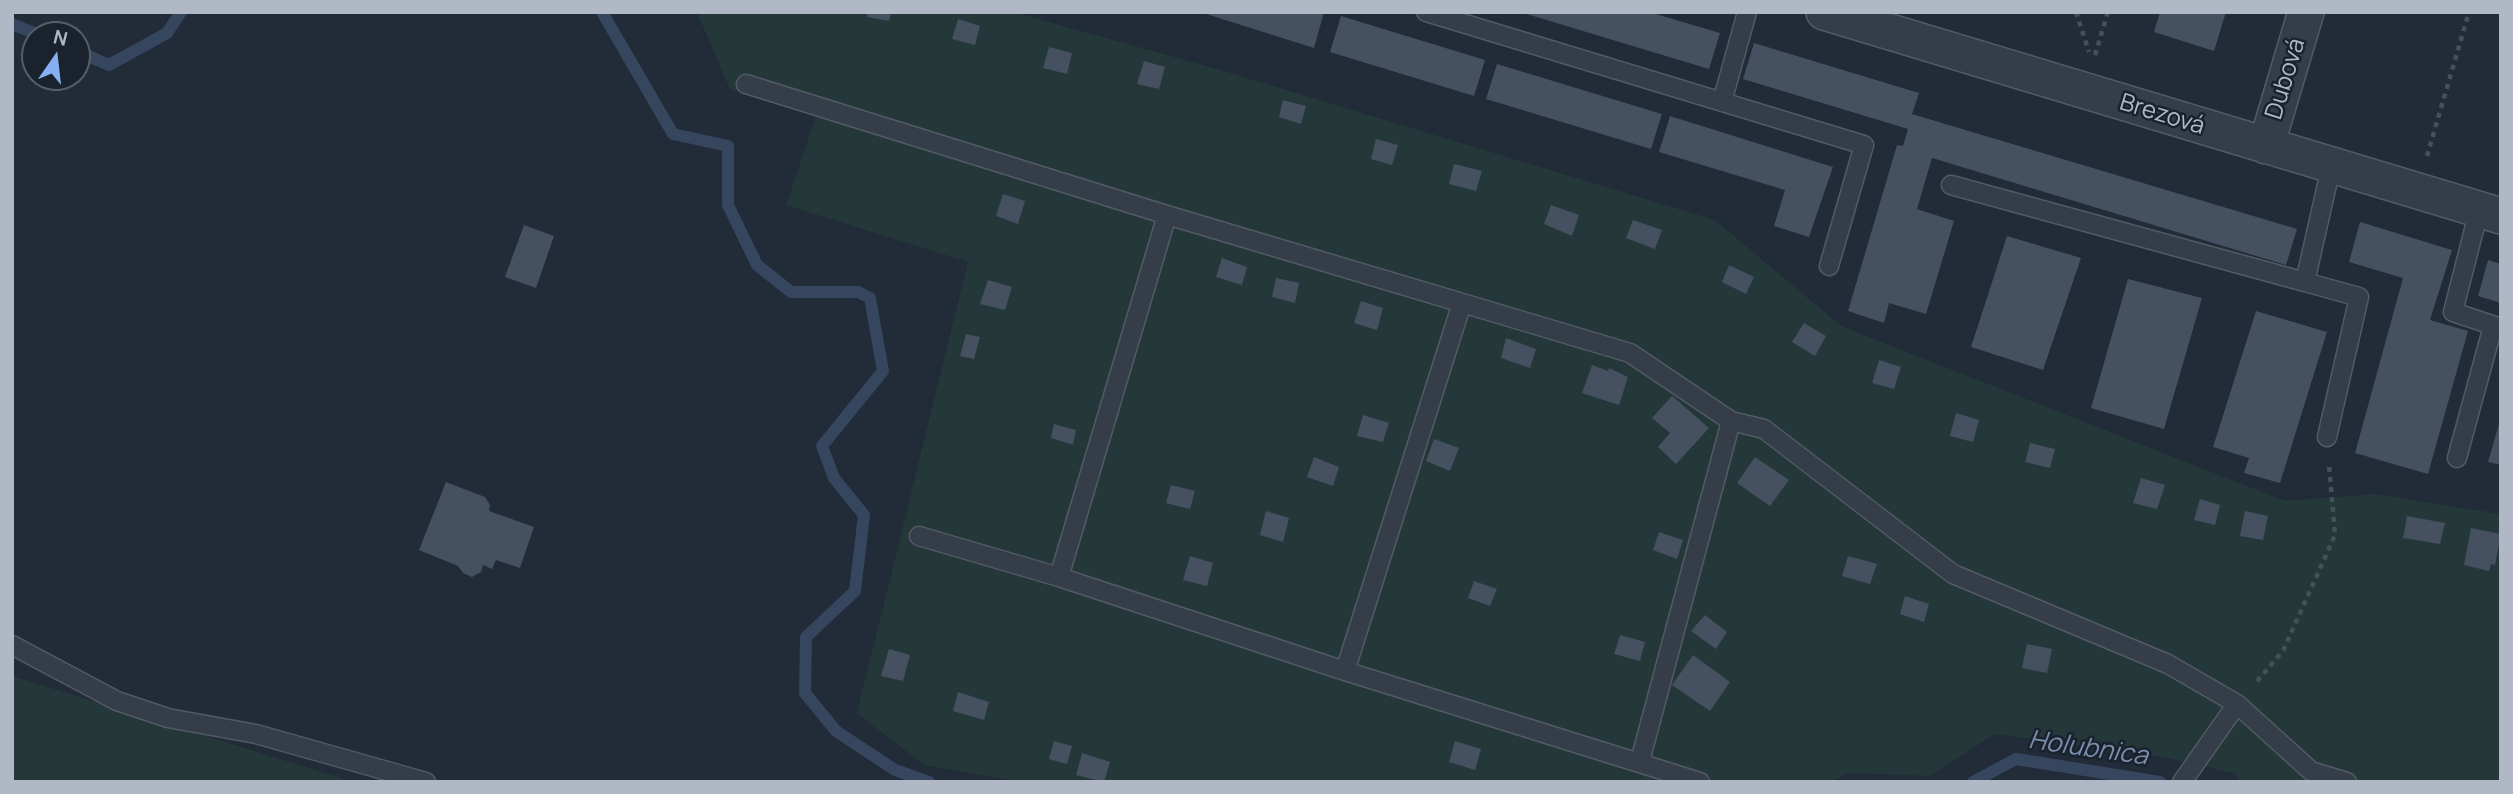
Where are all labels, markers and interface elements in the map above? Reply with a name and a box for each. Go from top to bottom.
north arrow [21,21,91,91]
text: N [51,23,70,52]
street label: Dubová [2260,35,2312,123]
street label: Brezová [2116,88,2208,142]
water label: Holubnica [2026,725,2150,773]

